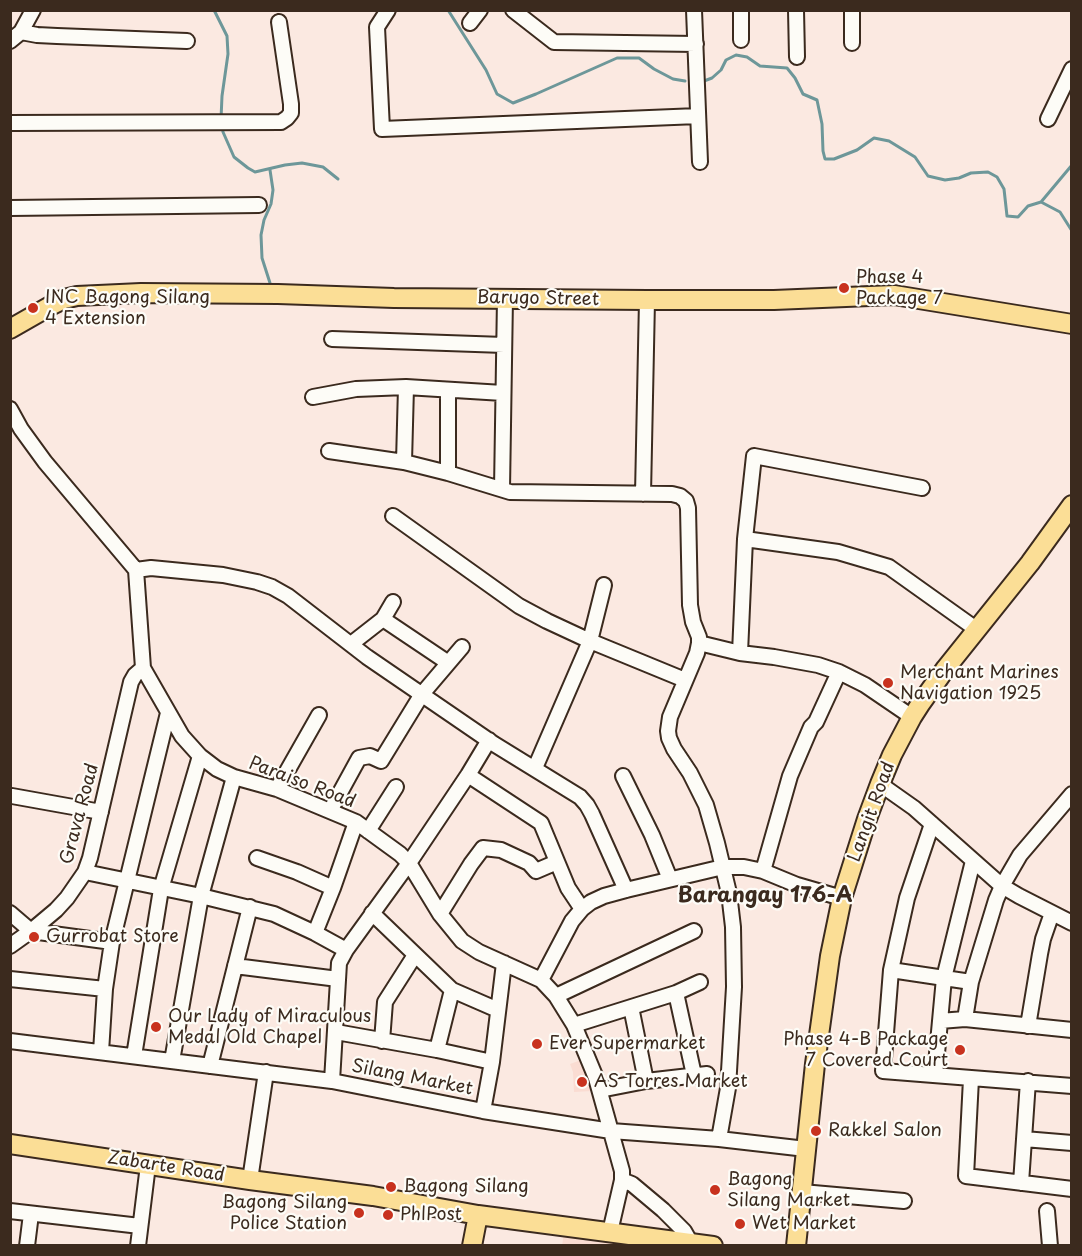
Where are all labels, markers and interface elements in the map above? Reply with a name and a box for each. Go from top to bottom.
place label: Phase 4 Package 7 [856,267,943,310]
marker: Phase 4 Package 7 [837,281,851,295]
place label: INC Bagong Silang 4 Extension [45,287,210,330]
street label: Barugo Street [477,287,599,311]
marker: INC Bagong Silang 4 Extension [26,301,40,315]
place label: Merchant Marines Navigation 1925 [900,662,1059,704]
marker: Merchant Marines Navigation 1925 [881,676,895,690]
street label: Paraiso Road [246,753,358,813]
street label: Langit Road [844,759,900,865]
street label: Grava Road [56,761,104,867]
district label: Barangay 176-A [678,883,852,909]
place label: Gurrobat Store [46,926,179,948]
marker: Gurrobat Store [27,930,41,944]
place label: Our Lady of Miraculous Medal Old Chapel [168,1006,371,1048]
marker: Our Lady of Miraculous Medal Old Chapel [149,1020,163,1034]
place label: Phase 4-B Package 7 Covered Court [783,1029,948,1072]
place label: Ever Supermarket [549,1033,705,1055]
marker: Ever Supermarket [530,1037,544,1051]
marker: Phase 4-B Package 7 Covered Court [953,1043,967,1057]
street label: Silang Market [350,1056,474,1100]
place label: AS Torres Market [594,1071,748,1093]
marker: AS Torres Market [575,1075,589,1089]
place label: Rakkel Salon [828,1120,942,1142]
marker: Rakkel Salon [809,1124,823,1138]
street label: Zabarte Road [106,1147,226,1187]
place label: Bagong Silang Market [727,1169,850,1212]
place label: Bagong Silang [403,1176,528,1198]
marker: Bagong Silang [384,1180,398,1194]
marker: Bagong Silang Market [708,1183,722,1197]
place label: Bagong Silang Police Station [222,1192,347,1234]
place label: PhlPost [400,1204,462,1226]
marker: Bagong Silang Police Station [352,1206,366,1220]
marker: PhlPost [381,1208,395,1222]
place label: Wet Market [752,1213,856,1235]
marker: Wet Market [733,1217,747,1231]

